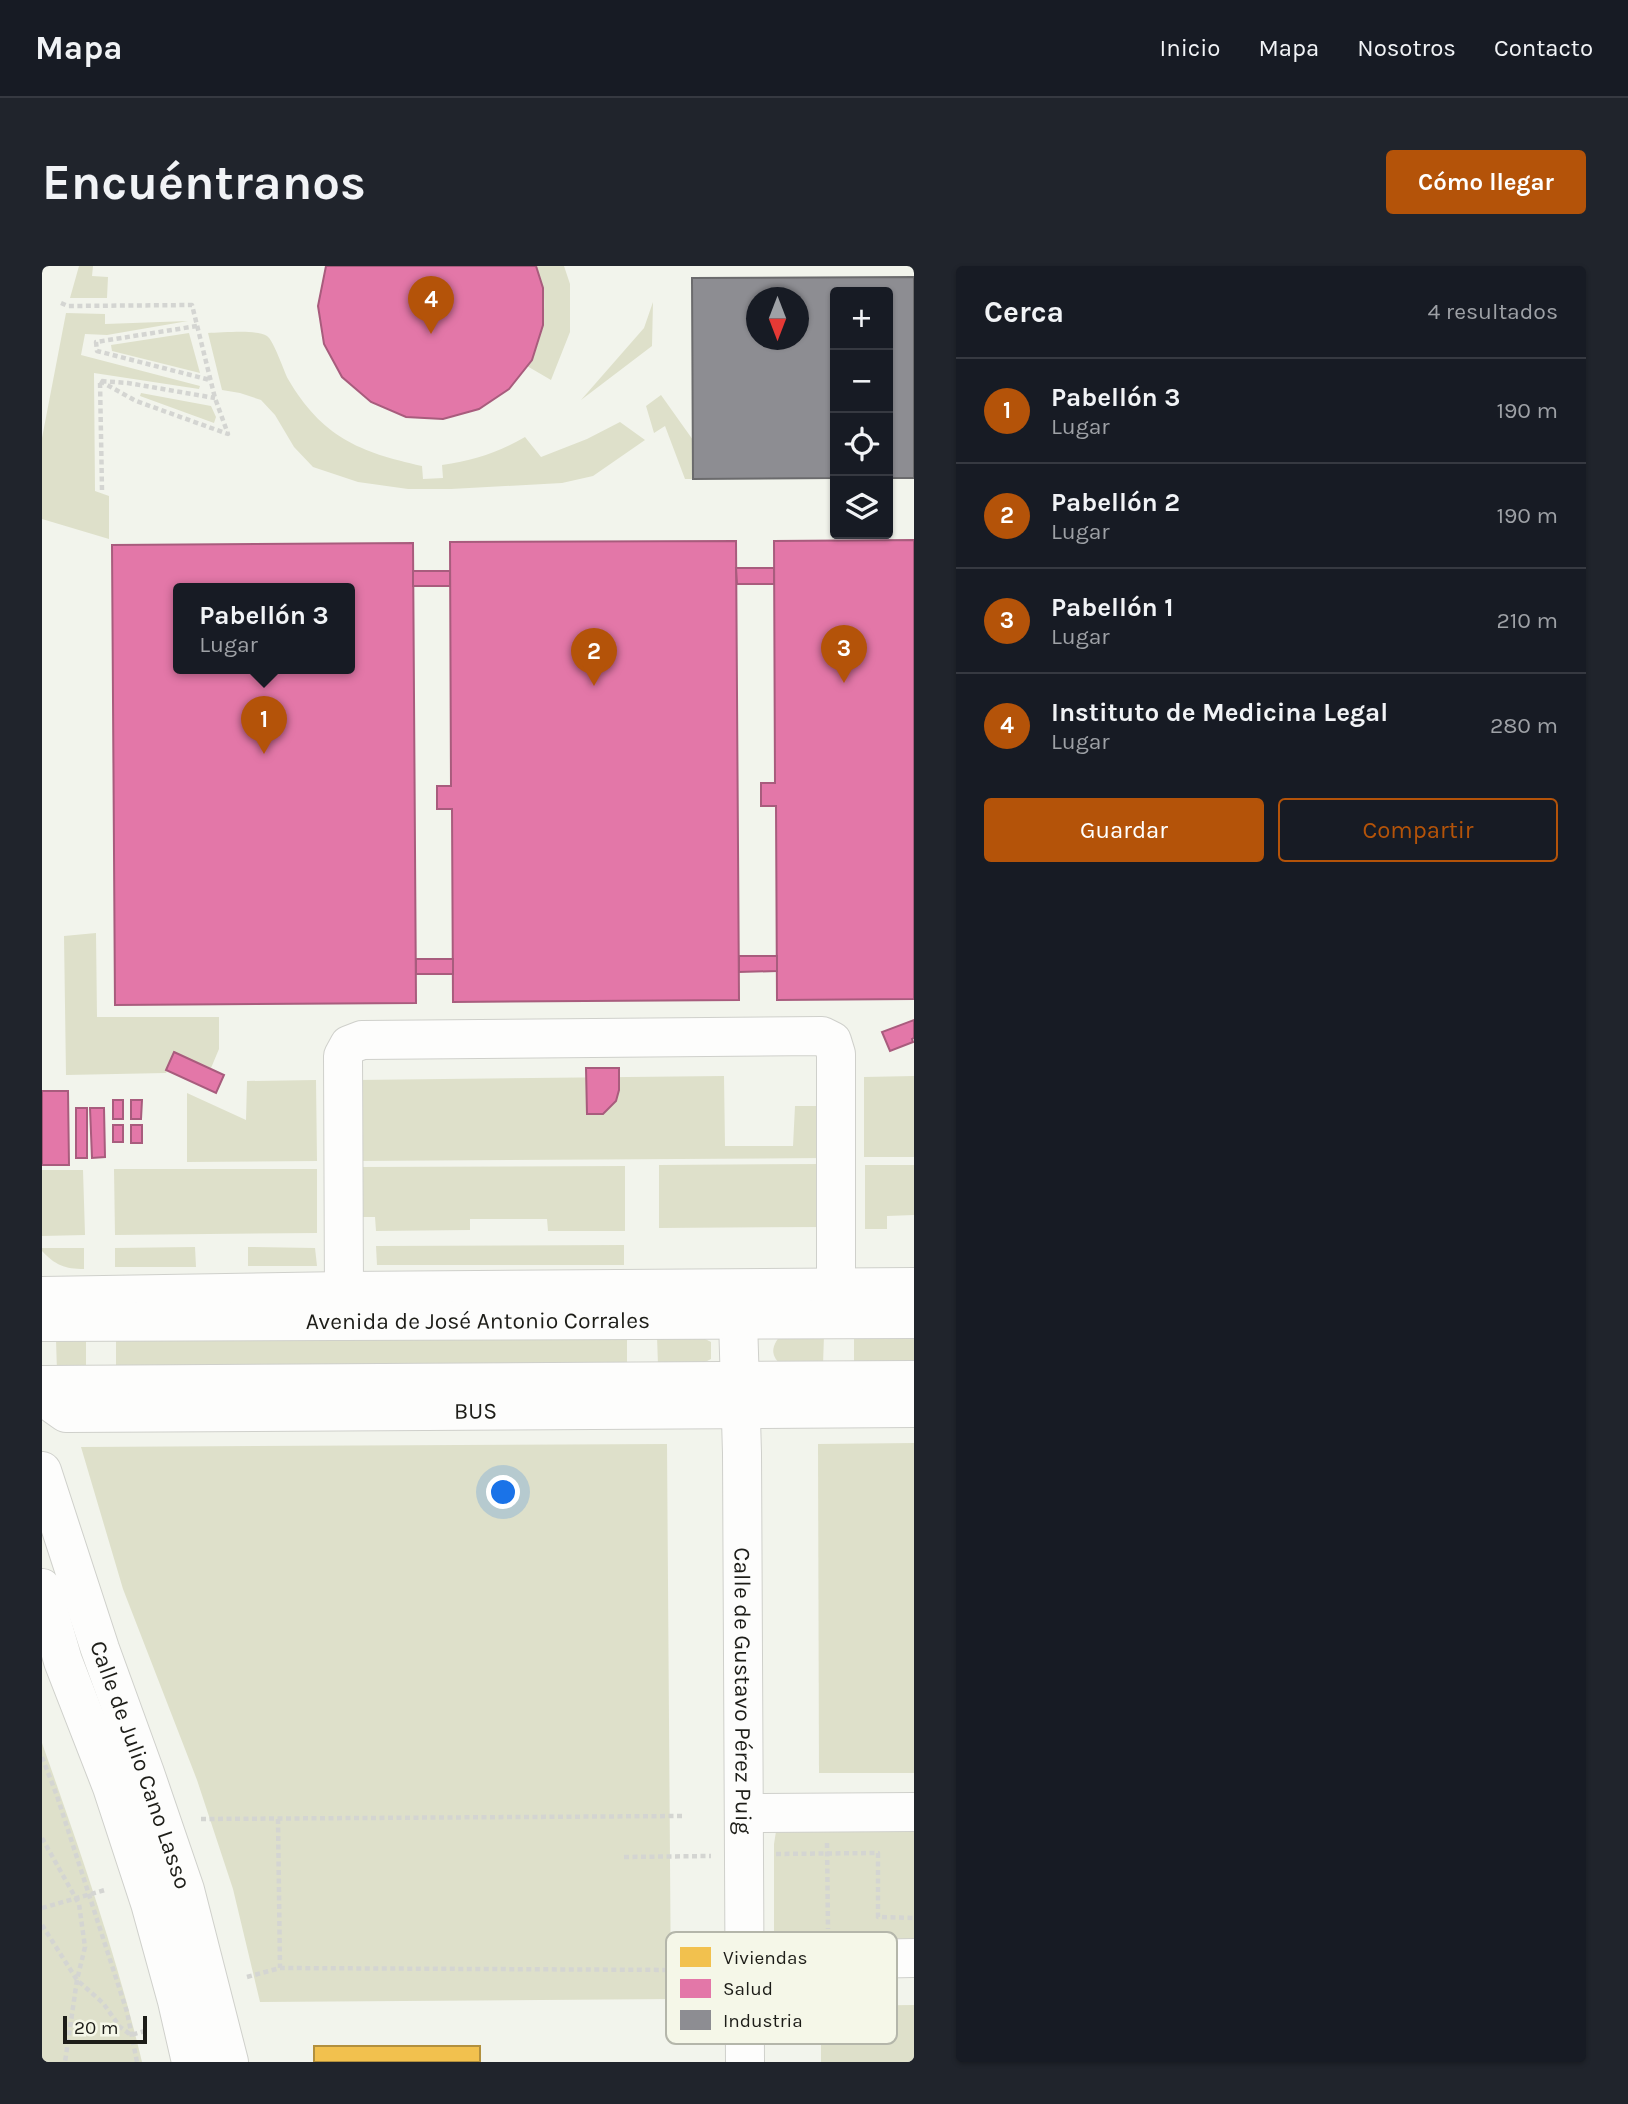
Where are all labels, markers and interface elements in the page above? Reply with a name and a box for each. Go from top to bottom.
text: Mapa [35,29,123,67]
text: Inicio [1159,34,1220,62]
text: Mapa [1258,34,1319,62]
text: Nosotros [1357,34,1456,62]
text: Contacto [1494,34,1593,62]
button: Cómo llegar [1386,150,1586,214]
text: Encuéntranos [42,154,366,211]
pin: 4 [408,276,454,334]
north arrow [746,287,809,350]
map controls [830,287,893,539]
button: + [830,287,893,350]
text: Cerca [984,294,1064,330]
text: 4 resultados [1428,298,1558,325]
button: − [830,350,893,413]
text: Pabellón 3 [1051,382,1181,413]
text: 1 [1003,397,1011,424]
text: 190 m [1496,397,1558,424]
button: locate [830,413,893,476]
text: Lugar [1051,413,1110,440]
button: layers [830,476,893,539]
text: Pabellón 2 [1051,487,1180,518]
text: 2 [1000,502,1014,529]
text: 190 m [1496,502,1558,529]
text: Lugar [1051,518,1110,545]
popup [173,583,355,674]
text: Pabellón 1 [1051,592,1174,623]
text: Pabellón 3 [199,600,329,631]
text: 3 [1000,607,1014,634]
text: 210 m [1496,607,1558,634]
text: Lugar [1051,623,1110,650]
pin: 3 [821,625,867,683]
pin: 2 [571,628,617,686]
text: Lugar [199,631,258,658]
pin: 1 [241,696,287,754]
text: Instituto de Medicina Legal [1051,697,1388,728]
text: 4 [1000,712,1014,739]
text: 280 m [1490,712,1558,739]
text: Lugar [1051,728,1110,755]
button: Guardar [984,798,1264,862]
button: Compartir [1278,798,1558,862]
street label: Avenida de José Antonio Corrales [306,1306,650,1335]
street label: BUS [454,1397,497,1424]
your location [486,1475,520,1509]
street label: Calle de Gustavo Pérez Puig [729,1547,757,1835]
street label: Calle de Julio Cano Lasso [85,1637,197,1892]
legend [666,1932,897,2044]
text: Viviendas [723,1947,807,1969]
text: Salud [723,1978,773,2000]
text: Industria [723,2010,803,2032]
scale bar [63,2013,147,2045]
text: 20 m [74,2017,119,2039]

